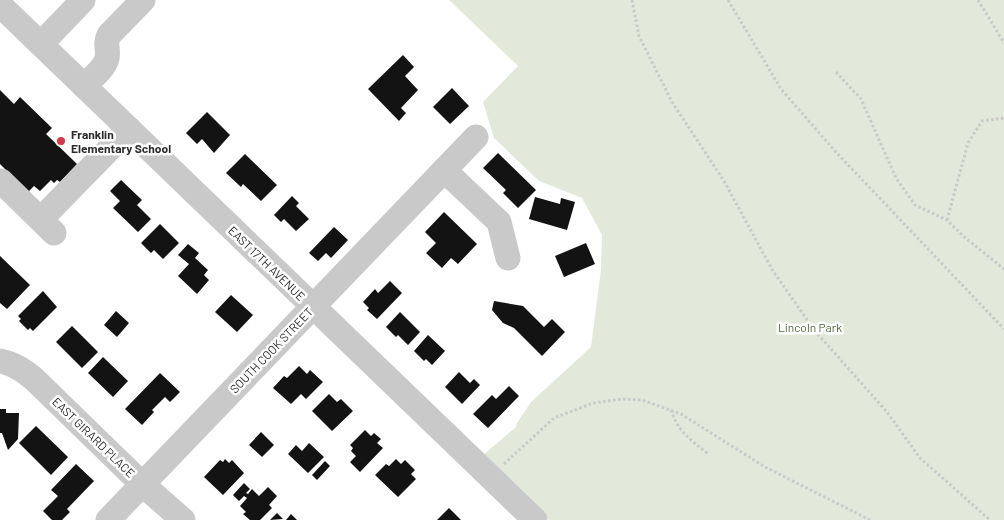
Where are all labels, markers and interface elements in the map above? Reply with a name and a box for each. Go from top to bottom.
place label: Franklin Elementary School [71,127,171,155]
marker: Franklin Elementary School [55,135,67,147]
street label: EAST 17TH AVENUE [226,223,308,303]
street label: SOUTH COOK STREET [227,304,316,396]
park label: Lincoln Park [778,320,842,334]
street label: EAST GIRARD PLACE [50,394,138,480]

